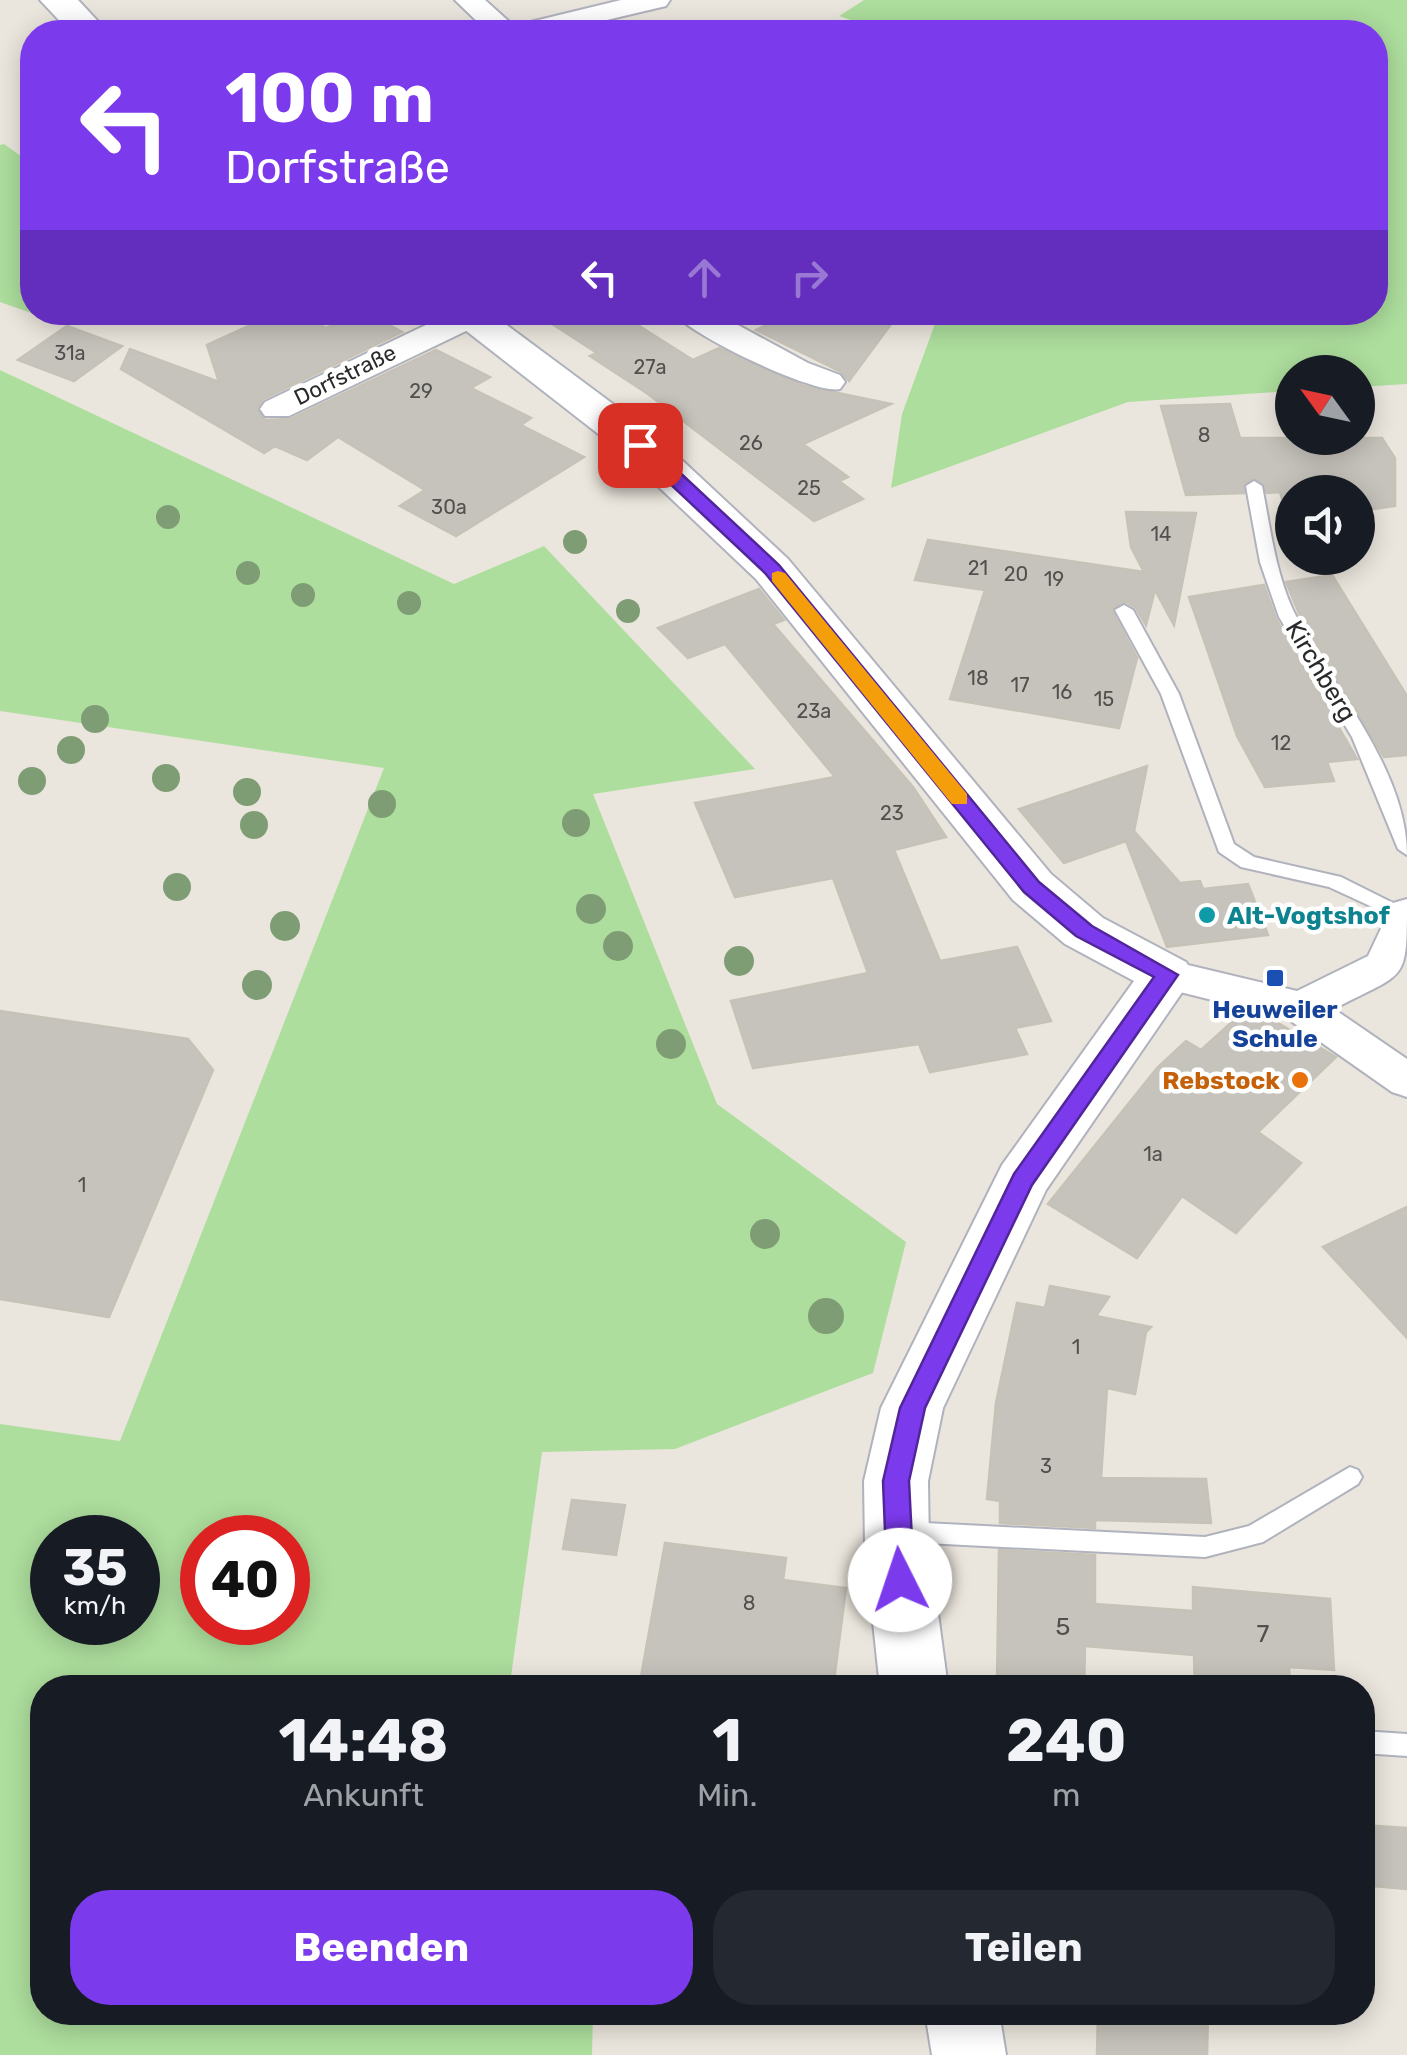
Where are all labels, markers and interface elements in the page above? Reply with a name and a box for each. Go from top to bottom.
text: 100 m [225,57,434,140]
icon: left [60,60,190,190]
text: Dorfstraße [225,141,450,194]
icon: left [572,250,627,305]
icon: ahead [677,250,732,305]
icon: right [782,250,837,305]
street label: Dorfstraße [290,339,400,411]
house number: 31a [54,341,86,365]
house number: 27a [633,355,667,379]
north arrow [1275,355,1375,455]
map controls [1275,355,1375,575]
house number: 29 [409,379,433,403]
pin [598,403,683,488]
icon: arrive [613,418,668,473]
house number: 8 [1198,423,1210,447]
house number: 26 [739,431,763,455]
button: sound [1275,475,1375,575]
house number: 25 [797,476,821,500]
house number: 30a [431,495,467,519]
house number: 14 [1151,522,1171,546]
house number: 21 [968,556,988,580]
house number: 20 [1004,562,1028,586]
house number: 19 [1044,567,1064,591]
street label: Kirchberg [1280,615,1362,727]
house number: 18 [967,666,989,690]
house number: 17 [1011,673,1029,697]
house number: 16 [1052,680,1072,704]
house number: 15 [1094,687,1114,711]
house number: 23a [797,699,831,723]
house number: 12 [1271,731,1291,755]
house number: 23 [880,801,904,825]
place label: Alt-Vogtshof [1227,901,1390,930]
marker: Alt-Vogtshof [1196,904,1218,926]
marker: Heuweiler Schule [1264,967,1286,989]
place label: Heuweiler Schule [1212,995,1338,1053]
place label: Rebstock [1162,1066,1280,1095]
marker: Rebstock [1289,1069,1311,1091]
house number: 1a [1143,1142,1163,1166]
house number: 1 [78,1173,86,1197]
house number: 1 [1072,1335,1080,1359]
house number: 3 [1040,1454,1052,1478]
speed limit sign: 40 [180,1515,310,1645]
position arrow [848,1528,952,1632]
text: 35 [62,1538,128,1598]
text: km/h [64,1591,126,1620]
house number: 8 [743,1591,755,1615]
house number: 5 [1056,1612,1070,1641]
house number: 7 [1257,1619,1270,1648]
text: 14:48 [278,1705,448,1776]
text: 1 [712,1705,742,1776]
text: 240 [1006,1705,1127,1776]
text: Ankunft [303,1776,424,1814]
text: Min. [697,1776,758,1814]
text: m [1052,1776,1080,1814]
button: Beenden [70,1890,693,2005]
button: Teilen [713,1890,1335,2005]

